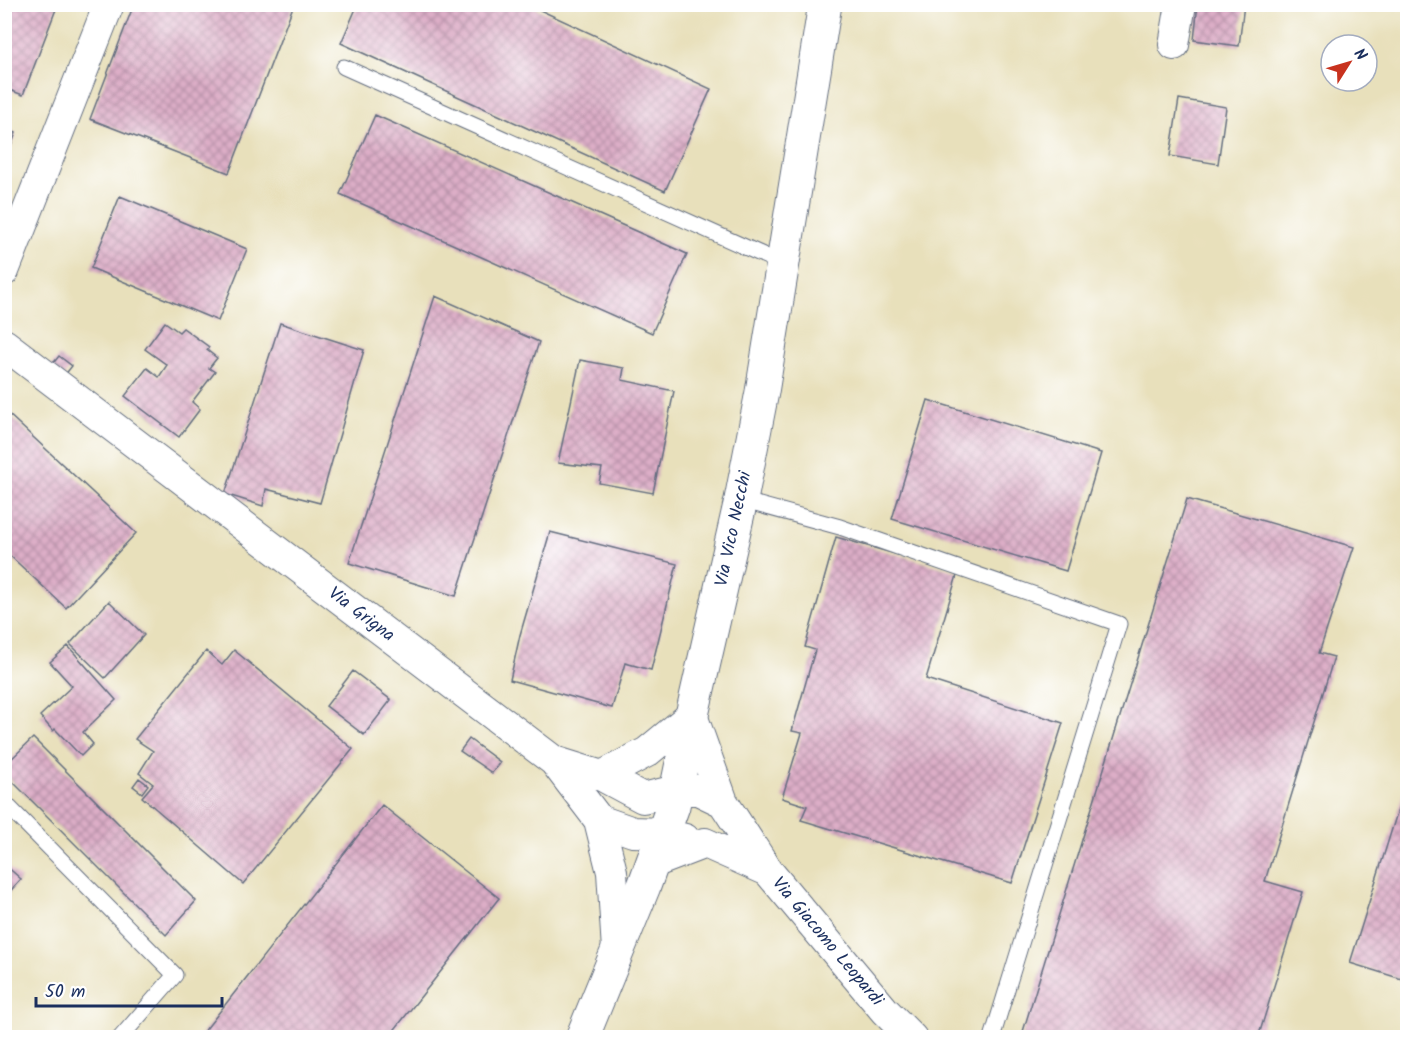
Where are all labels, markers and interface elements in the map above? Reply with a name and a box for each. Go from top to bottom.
north arrow [1319,33,1379,93]
text: N [1347,43,1373,66]
street label: Via Vico Necchi [708,468,760,589]
street label: Via Grigna [321,580,401,650]
street label: Via Giacomo Leopardi [764,871,890,1014]
scale bar [36,970,222,1008]
text: 50 m [45,978,85,1007]

